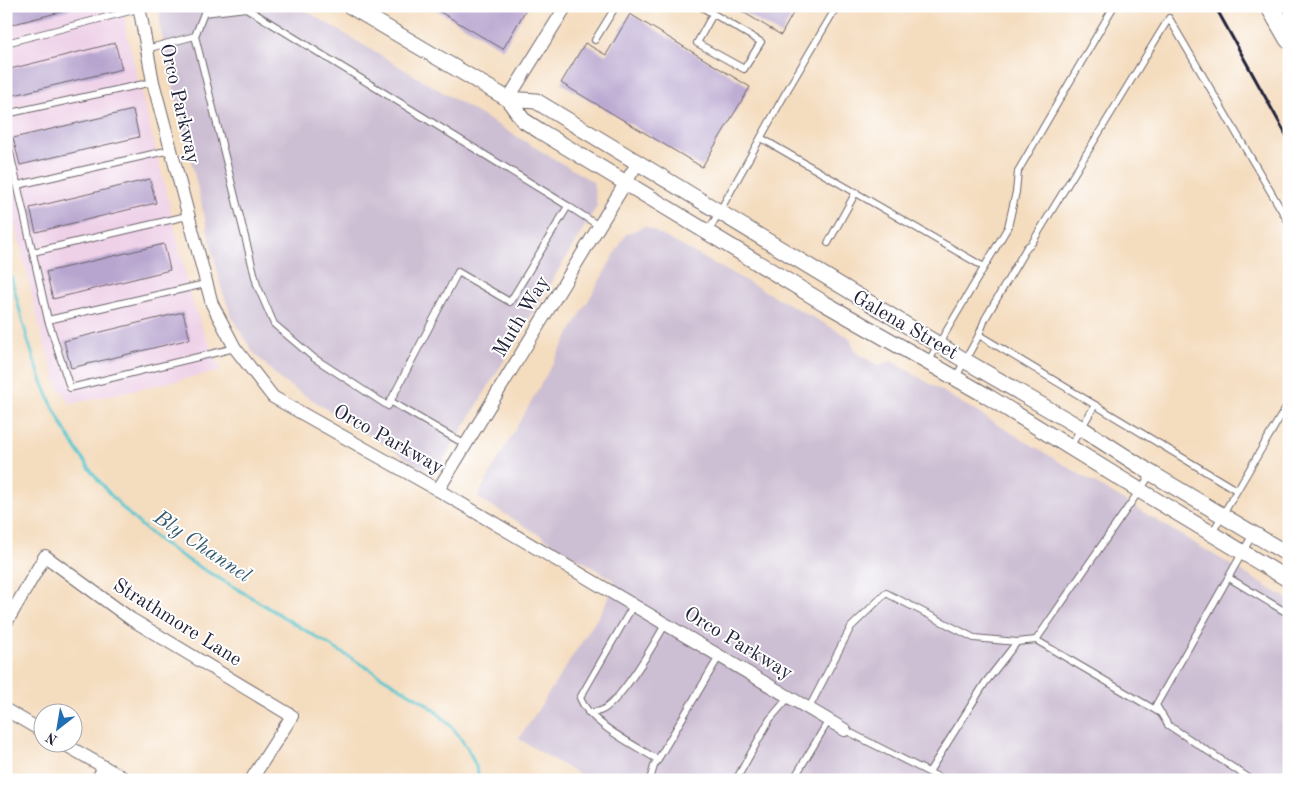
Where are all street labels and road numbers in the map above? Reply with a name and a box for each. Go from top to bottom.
street label: Orco Parkway [155,42,203,166]
street label: Muth Way [490,273,554,361]
street label: Galena Street [849,288,961,364]
street label: Orco Parkway [329,402,447,479]
street label: Strathmore Lane [109,575,245,671]
street label: Orco Parkway [680,604,796,684]

